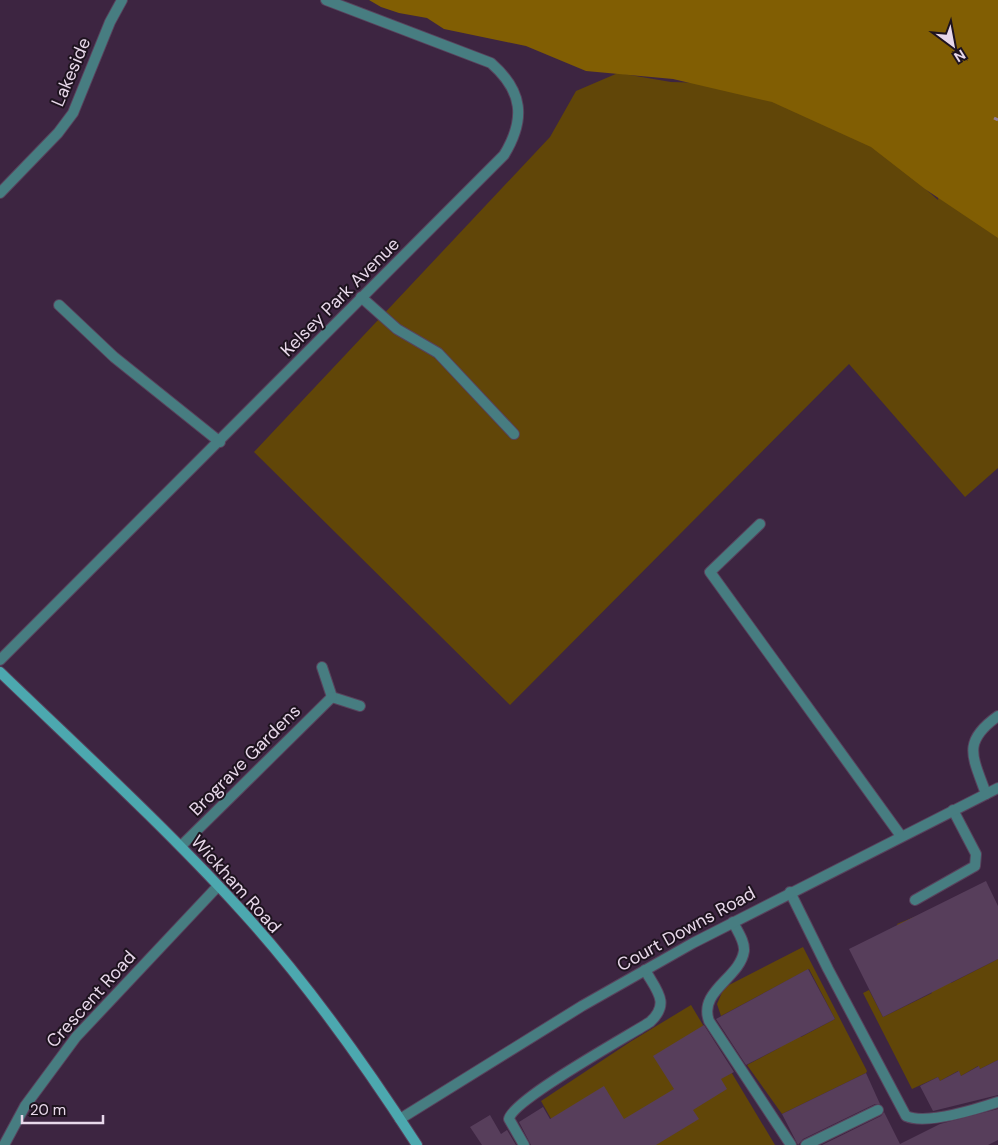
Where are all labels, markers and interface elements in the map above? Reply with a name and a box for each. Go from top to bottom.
north arrow [928,20,978,70]
street label: Lakeside [46,34,96,110]
text: N [951,46,969,66]
street label: Kelsey Park Avenue [275,232,405,362]
street label: Brograve Gardens [184,699,306,821]
street label: Wickham Road [186,830,286,938]
street label: Court Downs Road [612,881,760,977]
street label: Crescent Road [41,945,141,1053]
scale bar [22,1092,104,1124]
text: 20 m [30,1100,66,1120]

